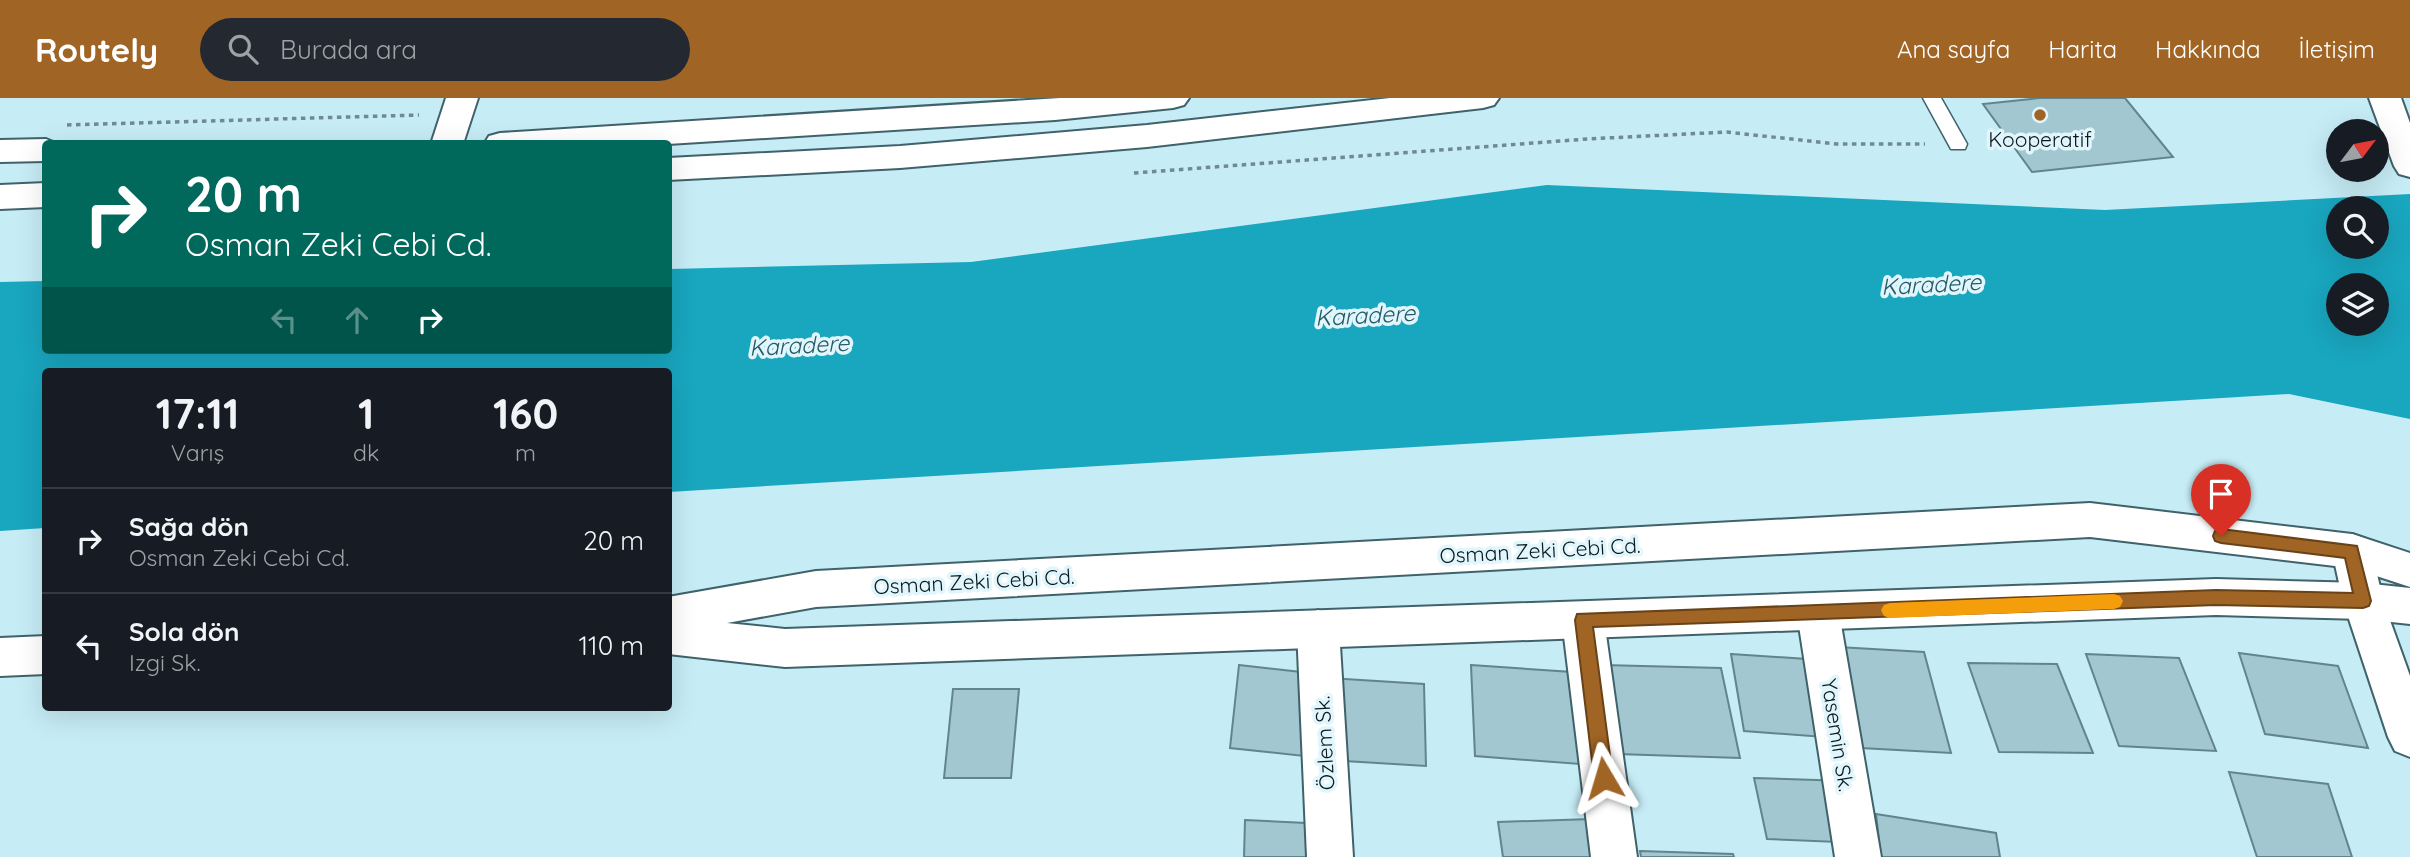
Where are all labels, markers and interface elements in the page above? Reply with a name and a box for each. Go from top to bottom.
search box [200,18,690,81]
text: Routely [35,29,158,70]
icon: search [224,30,262,68]
text: Burada ara [280,33,417,66]
text: Ana sayfa [1897,34,2010,64]
text: Harita [2048,34,2117,64]
text: Hakkında [2155,34,2261,64]
text: İletişim [2299,34,2375,64]
marker: Kooperatif [2032,107,2048,123]
north arrow [2326,119,2389,182]
map controls [2326,119,2389,336]
place label: Kooperatif [1988,126,2092,152]
text: 20 m [185,163,302,224]
icon: right [70,168,161,259]
button: search [2326,196,2389,259]
text: Osman Zeki Cebi Cd. [185,224,492,264]
water label: Karadere [1880,267,1983,301]
button: layers [2326,273,2389,336]
water label: Karadere [1314,298,1417,332]
icon: left [265,301,303,339]
icon: ahead [338,301,376,339]
icon: right [411,301,449,339]
water label: Karadere [748,328,851,362]
text: 17:11 [156,387,239,440]
text: 1 [358,387,374,440]
text: 160 [493,387,558,440]
text: Varış [171,438,224,467]
text: dk [353,438,379,467]
text: m [515,438,536,467]
pin [2191,464,2251,536]
icon: arrive [2202,475,2240,513]
text: Sağa dön [129,510,249,543]
icon: right [70,522,108,560]
text: 20 m [583,524,644,557]
street label: Osman Zeki Cebi Cd. [1439,532,1641,568]
text: Osman Zeki Cebi Cd. [129,543,349,572]
street label: Osman Zeki Cebi Cd. [873,563,1075,599]
text: Sola dön [129,615,239,648]
icon: left [70,627,108,665]
text: 110 m [578,629,644,662]
text: Izgi Sk. [129,648,201,677]
street label: Yasemin Sk. [1816,677,1860,793]
street label: Özlem Sk. [1309,695,1339,791]
position arrow [1567,741,1641,815]

